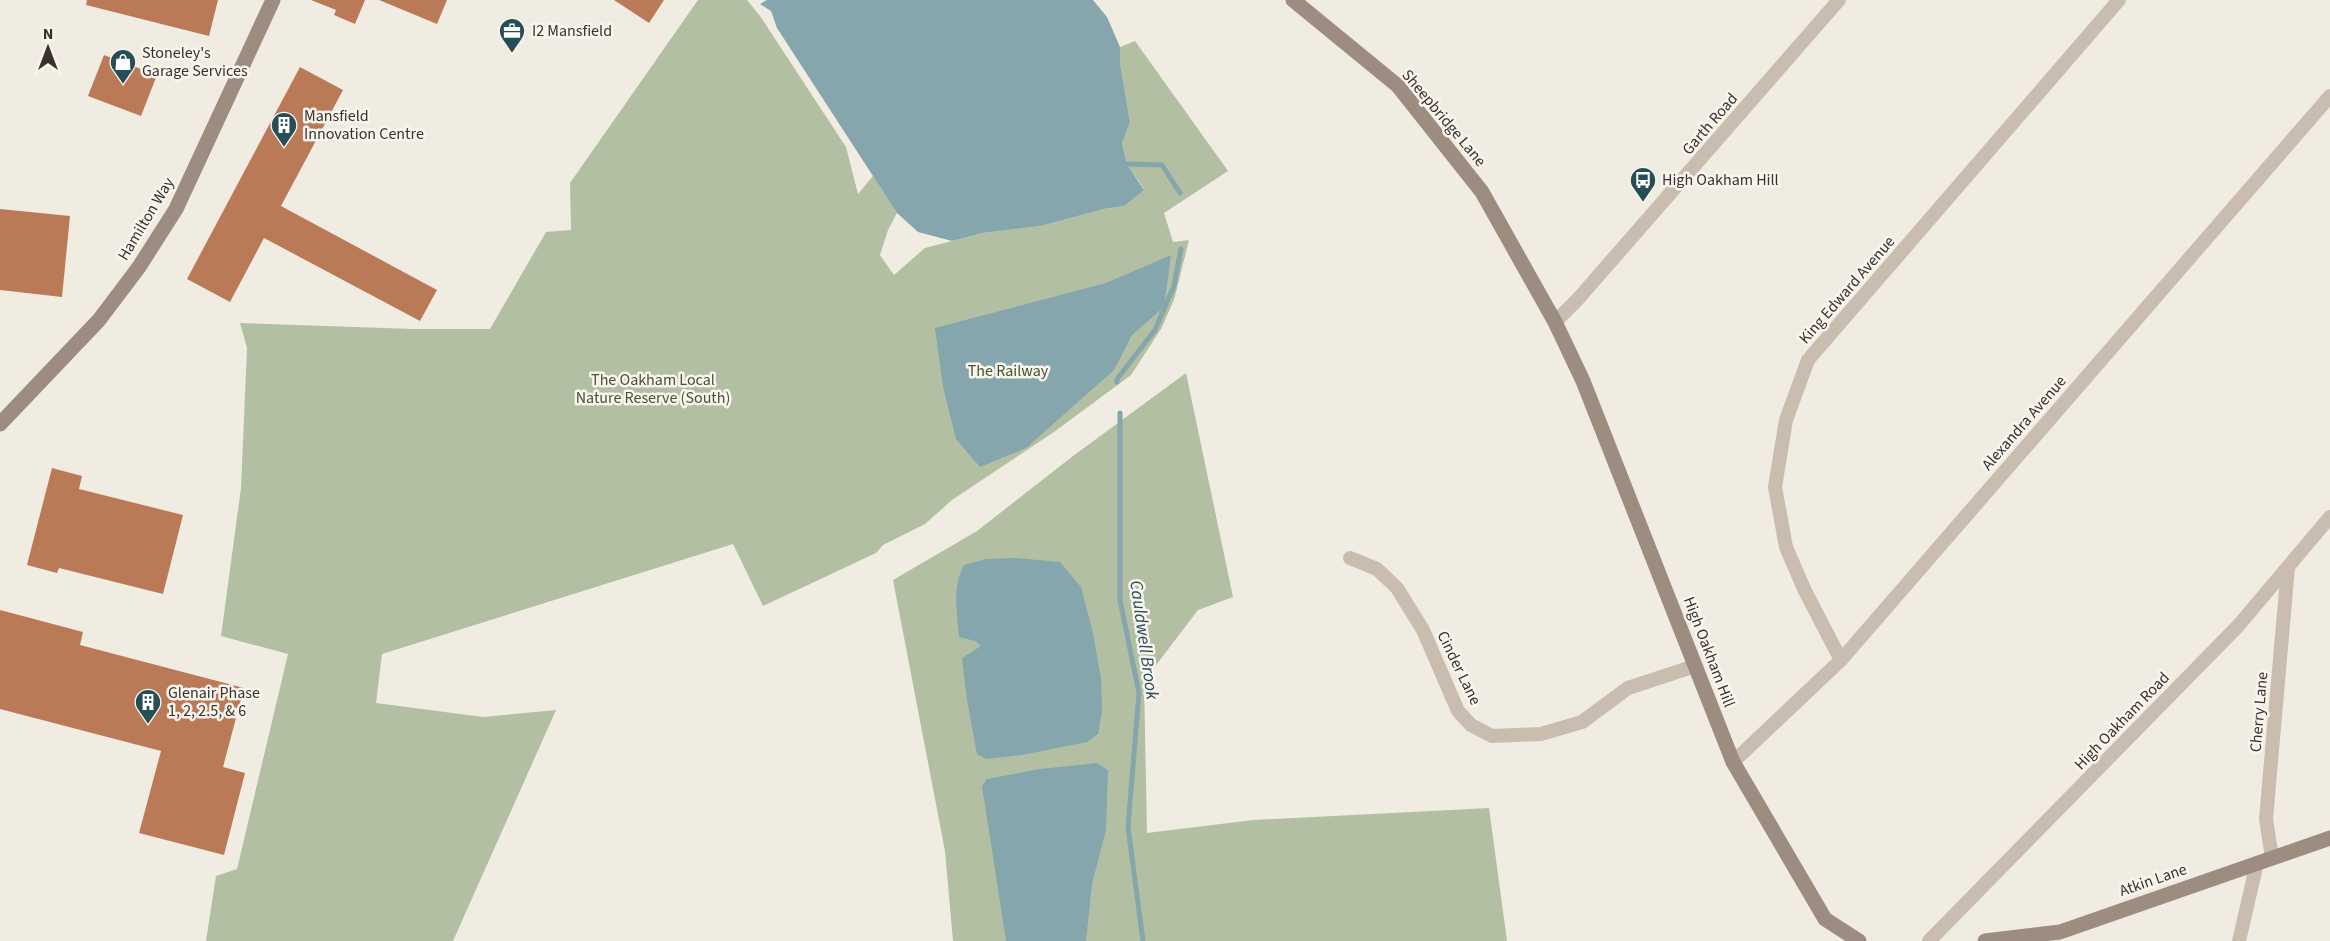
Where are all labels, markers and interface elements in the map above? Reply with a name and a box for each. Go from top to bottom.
office icon: I2 Mansfield [497,16,527,54]
north arrow [18,18,78,78]
place label: I2 Mansfield [532,20,612,42]
text: N [43,23,53,45]
place label: Stoneley's Garage Services [142,42,248,82]
shop icon: Stoneley's Garage Services [108,47,138,85]
street label: Sheepbridge Lane [1397,65,1491,171]
street label: Garth Road [1677,88,1743,160]
place label: Mansfield Innovation Centre [304,105,424,145]
building icon: Mansfield Innovation Centre [269,110,299,148]
bus stop icon: High Oakham Hill [1628,165,1658,203]
place label: High Oakham Hill [1662,169,1779,191]
street label: Hamilton Way [113,173,180,265]
street label: King Edward Avenue [1794,231,1900,349]
park label: The Railway [968,360,1049,382]
park label: The Oakham Local Nature Reserve (South) [576,369,730,409]
street label: Alexandra Avenue [1977,371,2071,475]
water label: Cauldwell Brook [1123,579,1165,702]
street label: High Oakham Hill [1678,594,1740,710]
street label: Cinder Lane [1432,627,1486,709]
street label: High Oakham Road [2069,667,2175,775]
street label: Cherry Lane [2245,671,2273,753]
place label: Glenair Phase 1, 2, 2.5, & 6 [168,682,260,722]
building icon: Glenair Phase 1, 2, 2.5, & 6 [133,687,163,725]
street label: Atkin Lane [2116,858,2190,902]

